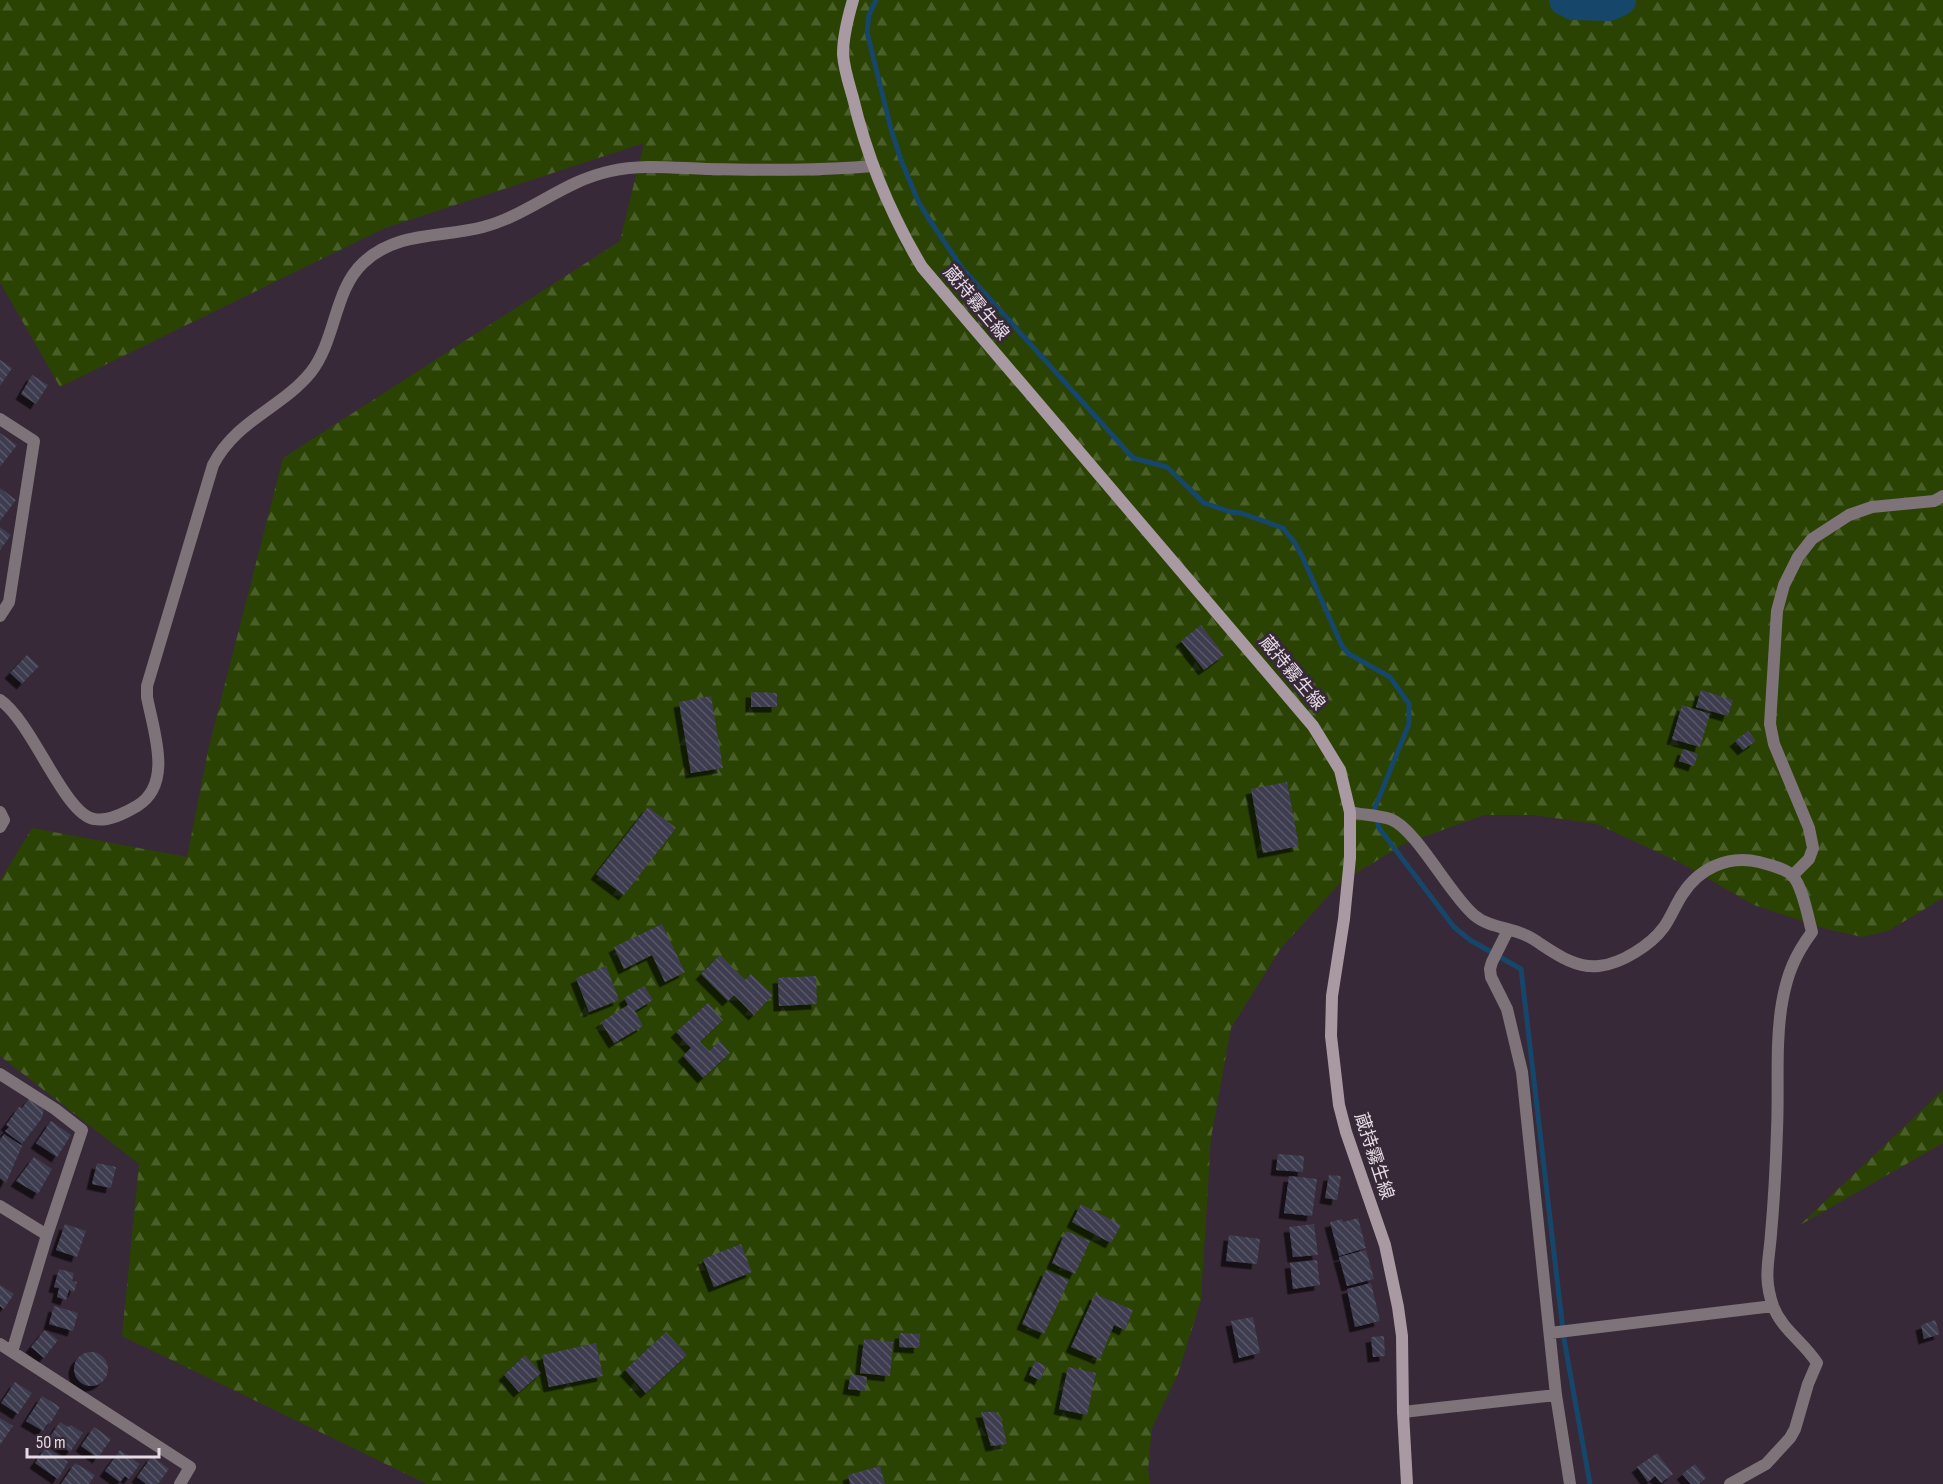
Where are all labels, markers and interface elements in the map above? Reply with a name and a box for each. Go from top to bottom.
street label: 蔵持霧生線 [939,262,1013,344]
street label: 蔵持霧生線 [1255,632,1329,714]
street label: 蔵持霧生線 [1350,1110,1398,1202]
scale bar [27,1421,159,1459]
text: 50 m [36,1432,66,1453]

